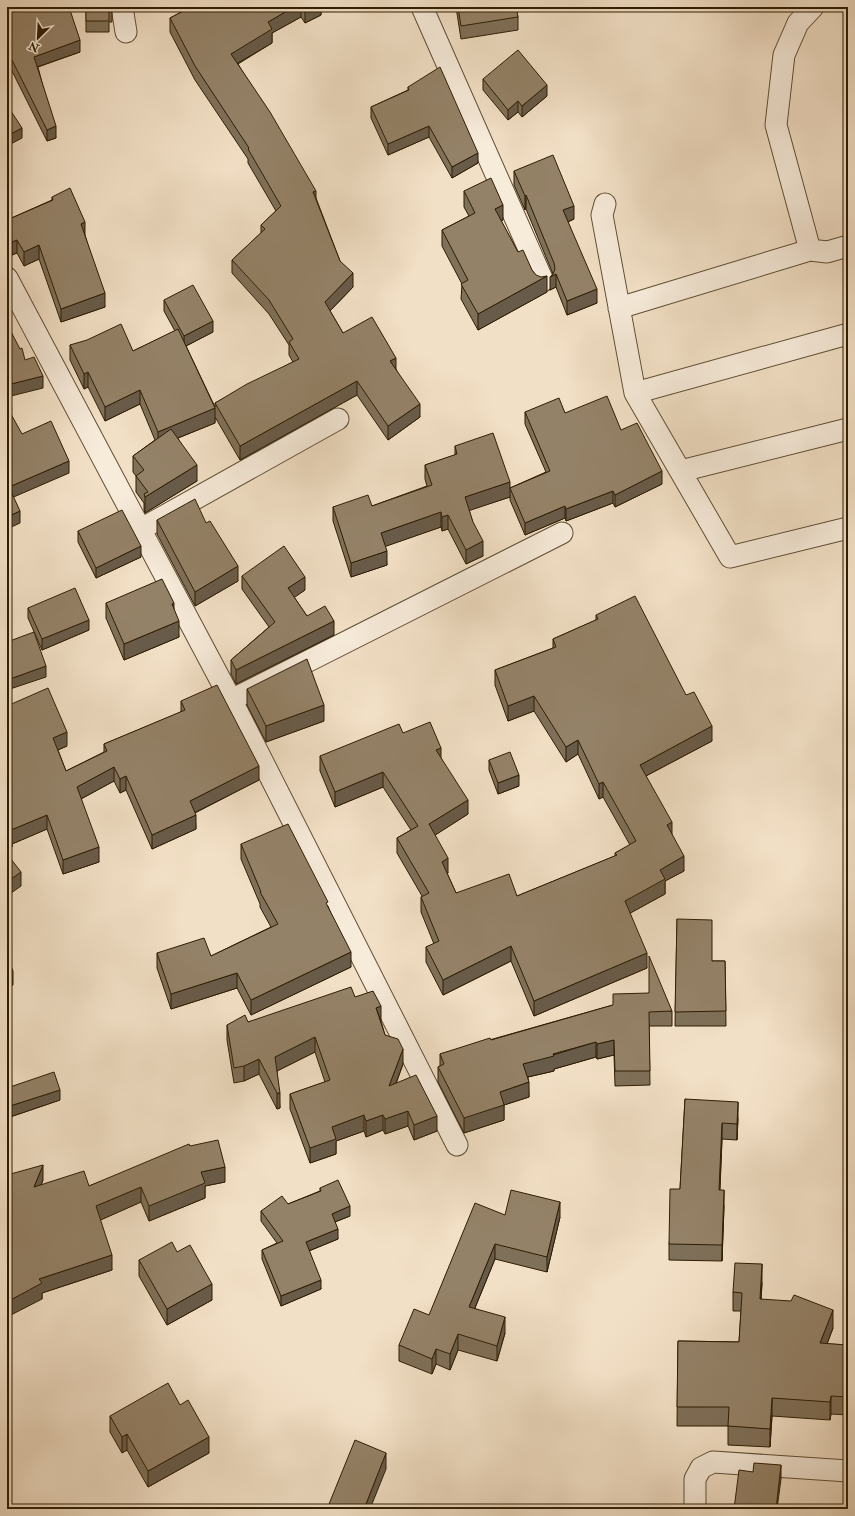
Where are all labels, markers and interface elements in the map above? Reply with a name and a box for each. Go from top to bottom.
north arrow [18,18,58,58]
text: N [26,38,42,55]

